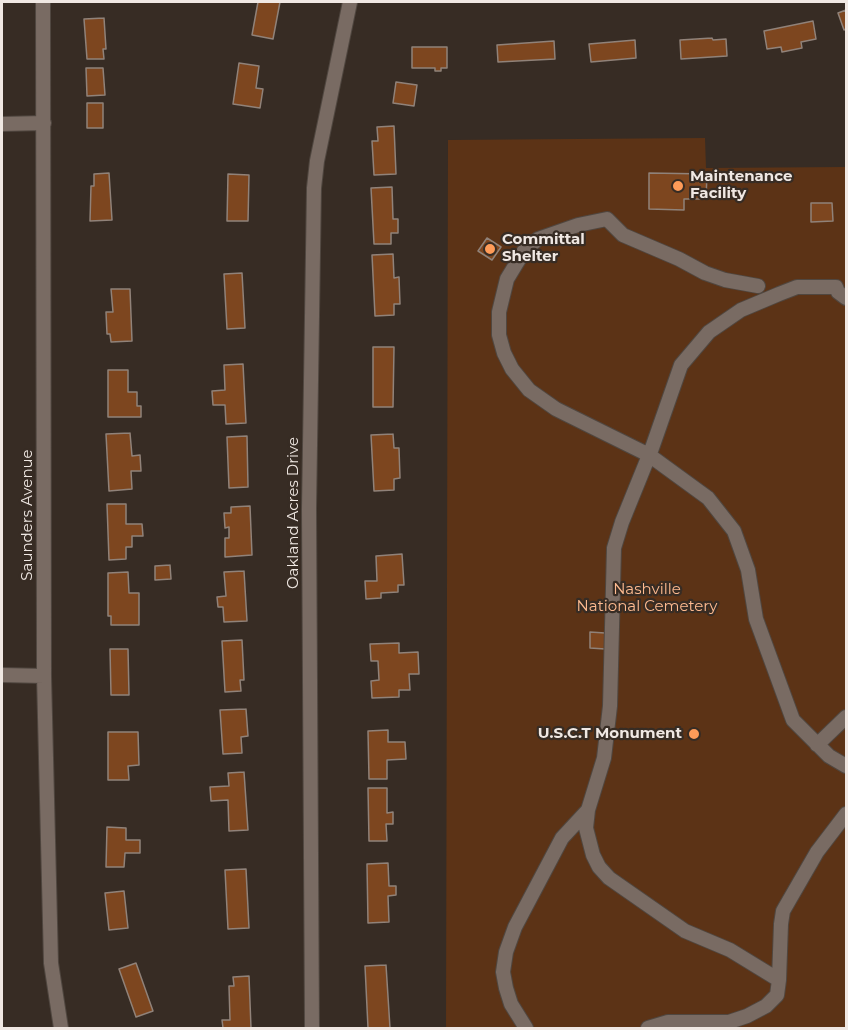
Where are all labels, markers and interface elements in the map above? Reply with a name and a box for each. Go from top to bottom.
place label: Maintenance Facility [690,168,792,203]
marker: Maintenance Facility [671,179,685,193]
place label: Committal Shelter [502,231,585,266]
marker: Committal Shelter [483,242,497,256]
street label: Oakland Acres Drive [285,437,303,589]
street label: Saunders Avenue [19,449,37,581]
park label: Nashville National Cemetery [577,581,717,616]
place label: U.S.C.T Monument [538,725,682,743]
marker: U.S.C.T Monument [687,727,701,741]

